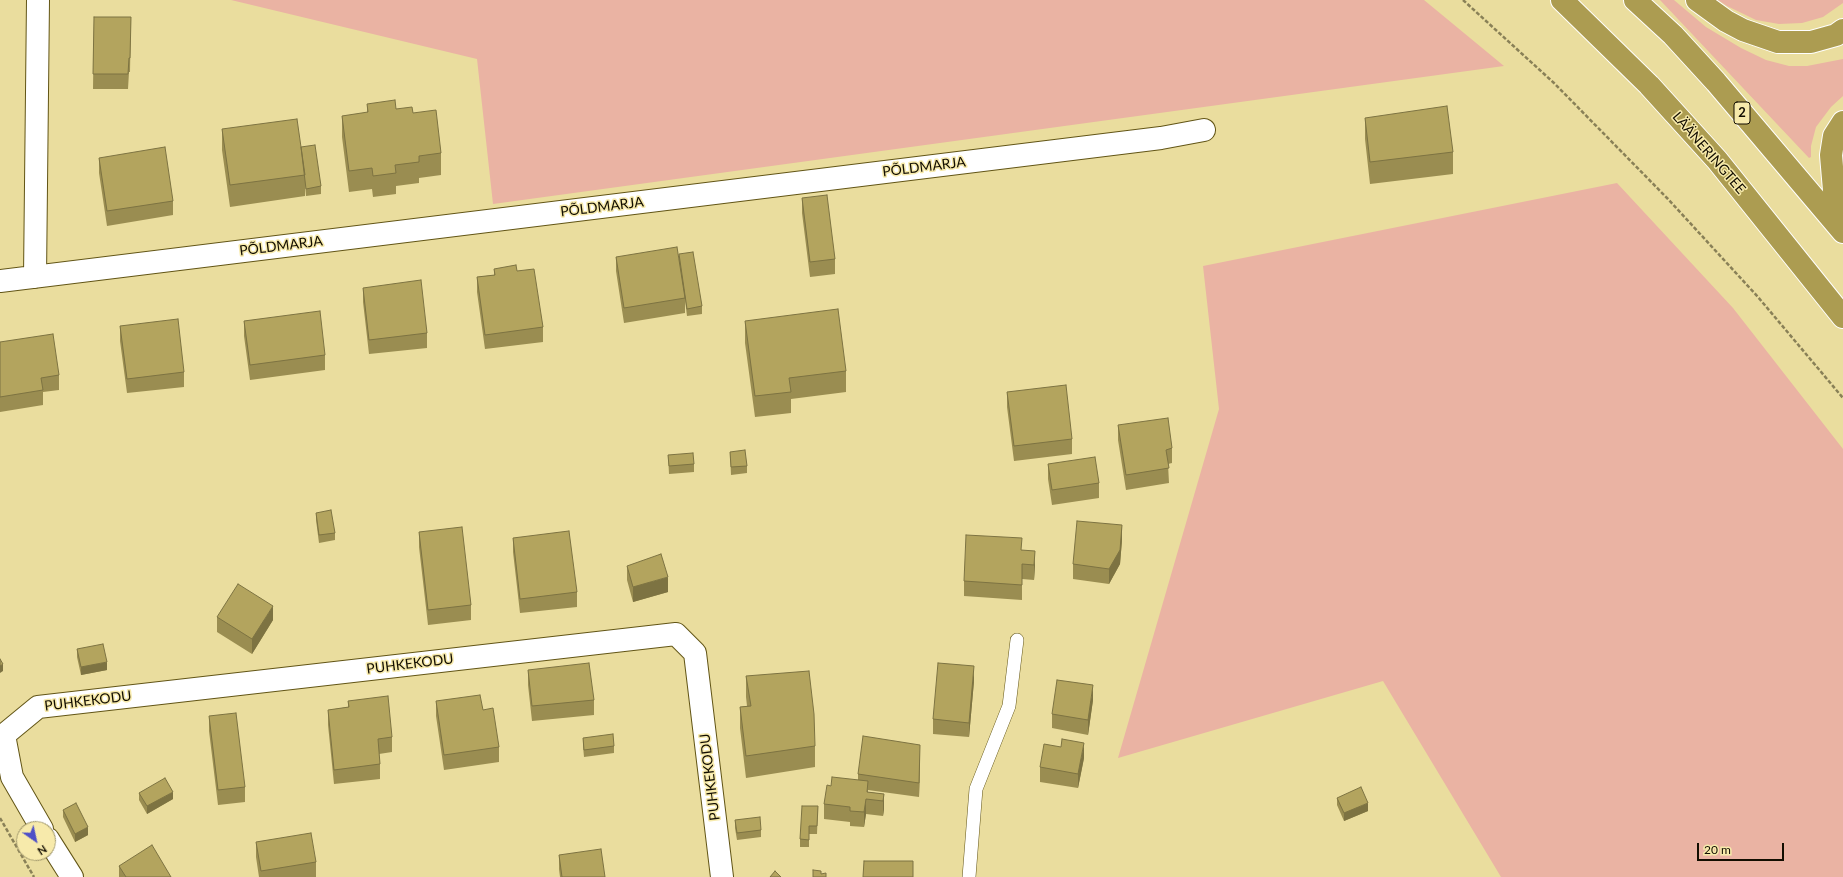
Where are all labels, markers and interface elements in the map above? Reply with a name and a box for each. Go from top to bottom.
road number: 2 [1734,102,1750,124]
street label: LÄÄNERINGTEE [1669,109,1749,197]
street label: PÕLDMARJA [881,154,967,180]
street label: PÕLDMARJA [559,194,645,220]
street label: PÕLDMARJA [238,233,324,259]
street label: PUHKEKODU [366,650,454,678]
street label: PUHKEKODU [44,687,132,715]
street label: PUHKEKODU [696,733,724,821]
north arrow [16,821,56,861]
scale bar [1699,835,1786,861]
text: 20 m [1704,842,1731,857]
text: N [35,843,50,858]

